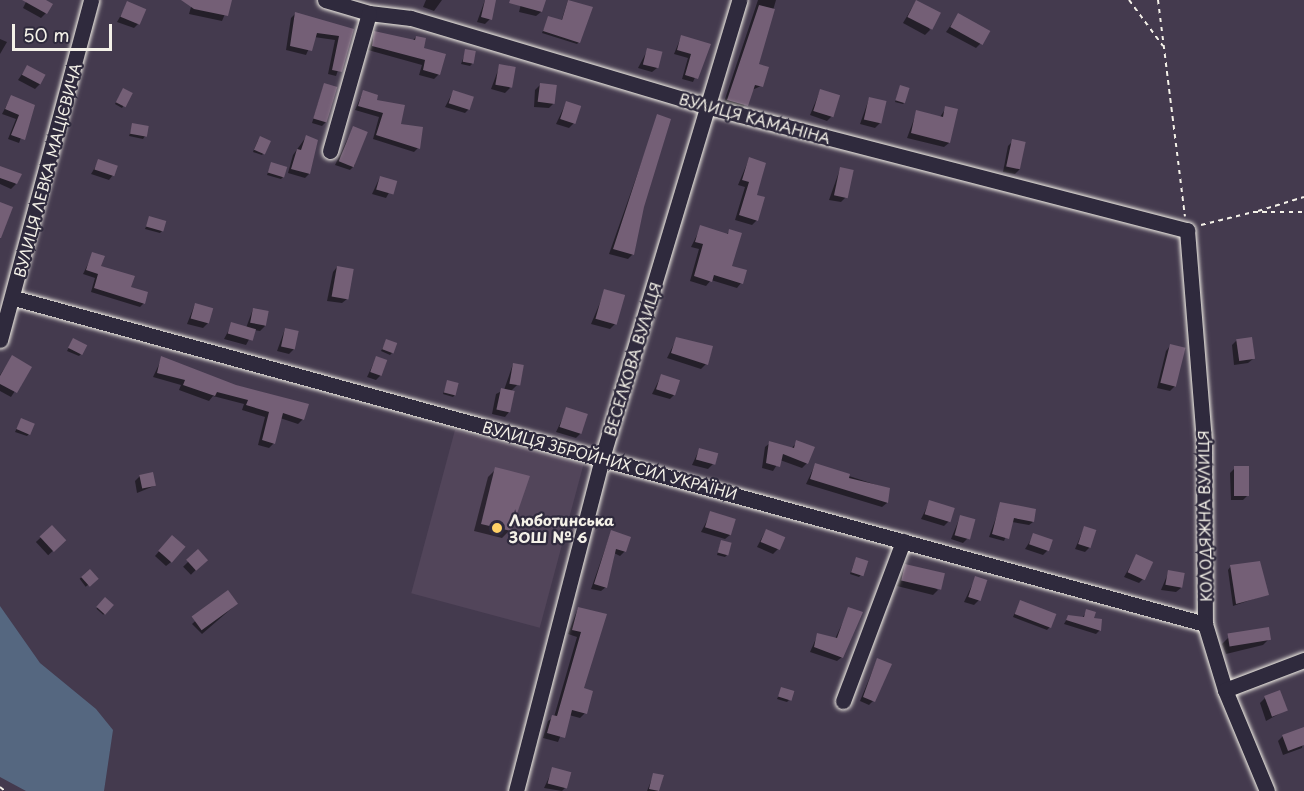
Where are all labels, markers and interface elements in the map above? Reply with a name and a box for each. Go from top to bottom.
scale bar [15,12,116,50]
text: 50 m [23,21,70,48]
street label: ВУЛИЦЯ ЛЕВКА МАЦІЄВИЧА [9,60,85,280]
street label: ВУЛИЦЯ КАМАНІНА [677,89,833,147]
street label: ВЕСЕЛКОВА ВУЛИЦЯ [600,280,664,438]
street label: ВУЛИЦЯ ЗБРОЙНИХ СИЛ УКРАЇНИ [479,417,741,503]
street label: КОЛОДЯЖНА ВУЛИЦЯ [1194,430,1214,602]
place label: Люботинська ЗОШ № 6 [509,510,614,545]
marker: Люботинська ЗОШ № 6 [490,521,504,535]

